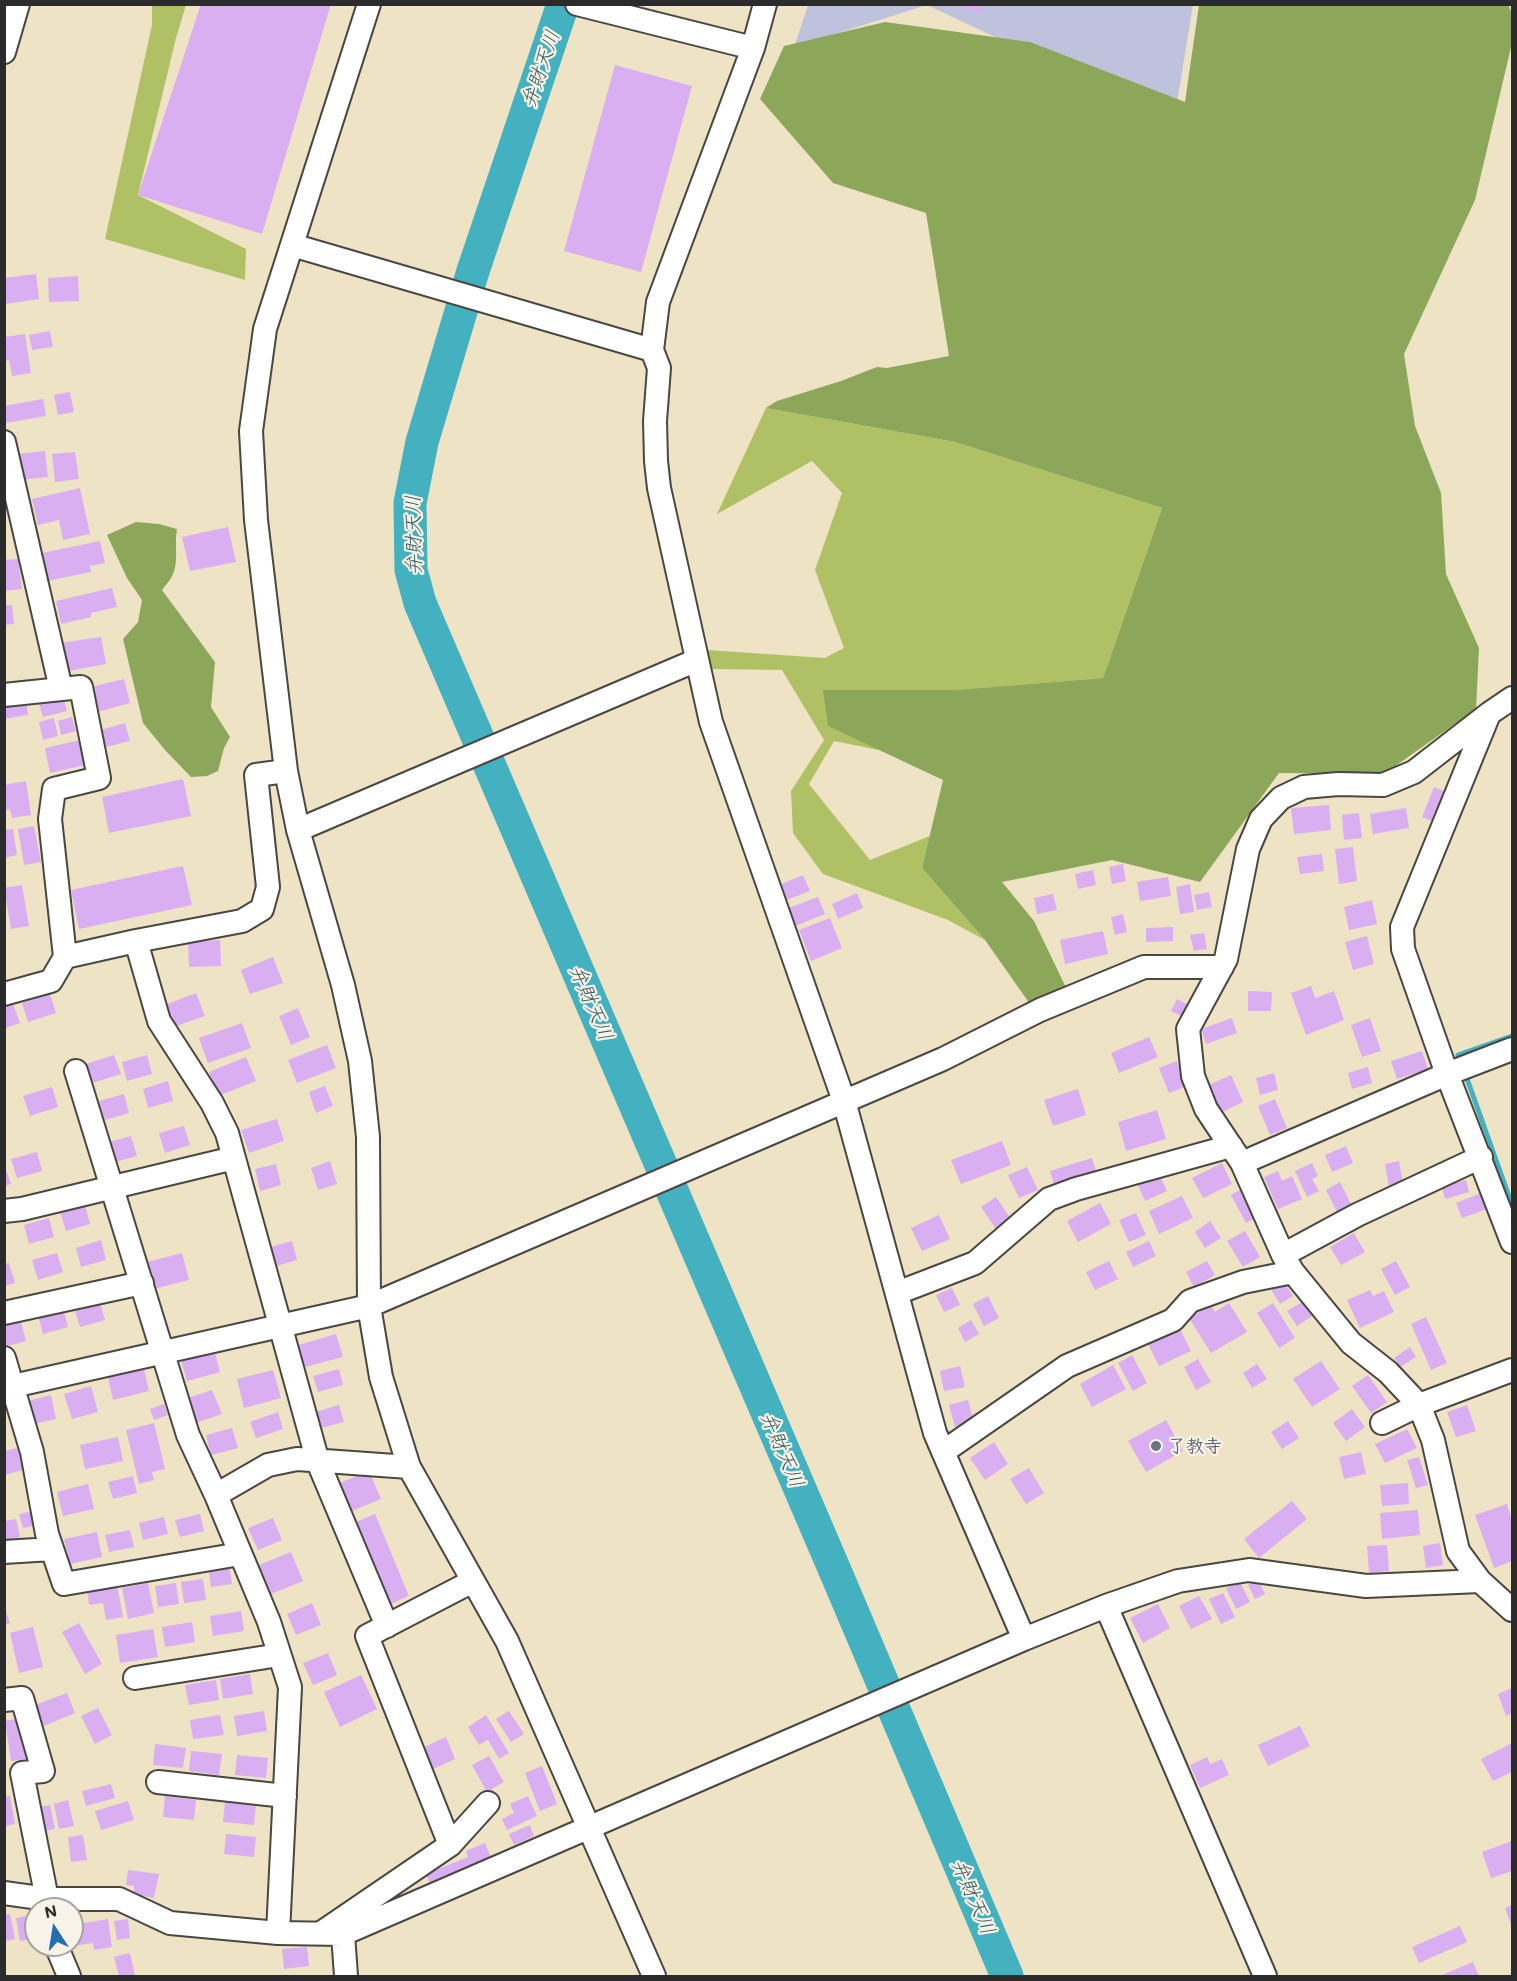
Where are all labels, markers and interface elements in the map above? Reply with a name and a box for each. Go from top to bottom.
water label: 弁財天川 [517,27,565,111]
water label: 弁財天川 [401,495,427,575]
water label: 弁財天川 [564,961,618,1045]
water label: 弁財天川 [755,1408,809,1492]
place label: 了教寺 [1168,1435,1222,1457]
marker: 了教寺 [1149,1439,1163,1453]
water label: 弁財天川 [946,1855,1000,1939]
north arrow [24,1897,84,1957]
text: N [42,1899,59,1922]

